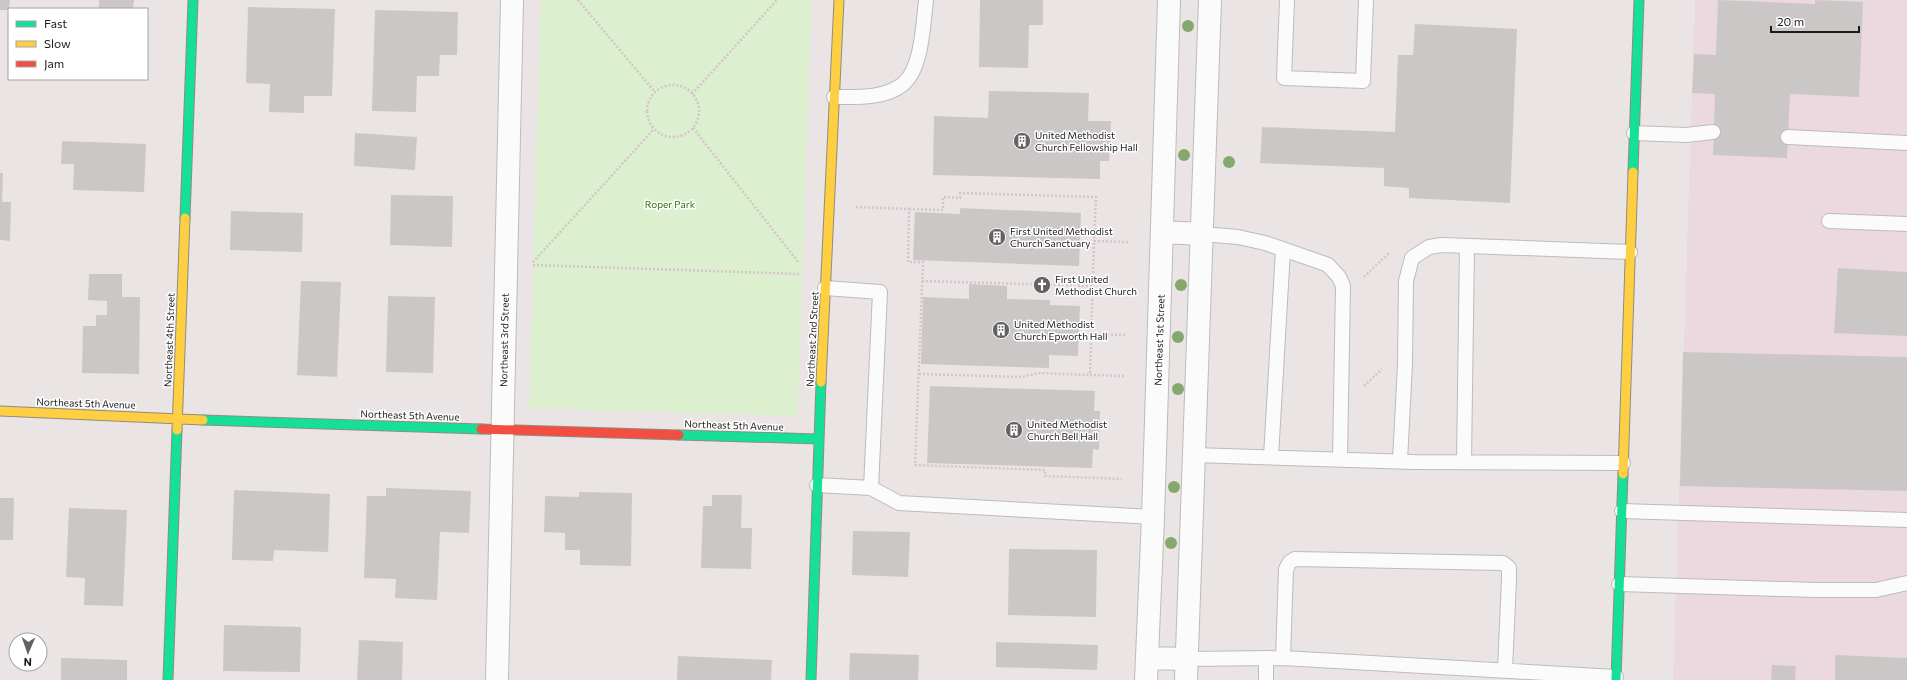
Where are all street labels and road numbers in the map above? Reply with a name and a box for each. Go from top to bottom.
street label: Northeast 2nd Street [804,291,820,387]
street label: Northeast 4th Street [161,293,177,387]
street label: Northeast 3rd Street [497,293,511,387]
street label: Northeast 1st Street [1151,294,1167,386]
street label: Northeast 5th Avenue [36,395,136,411]
street label: Northeast 5th Avenue [360,407,460,423]
street label: Northeast 5th Avenue [684,417,784,433]

